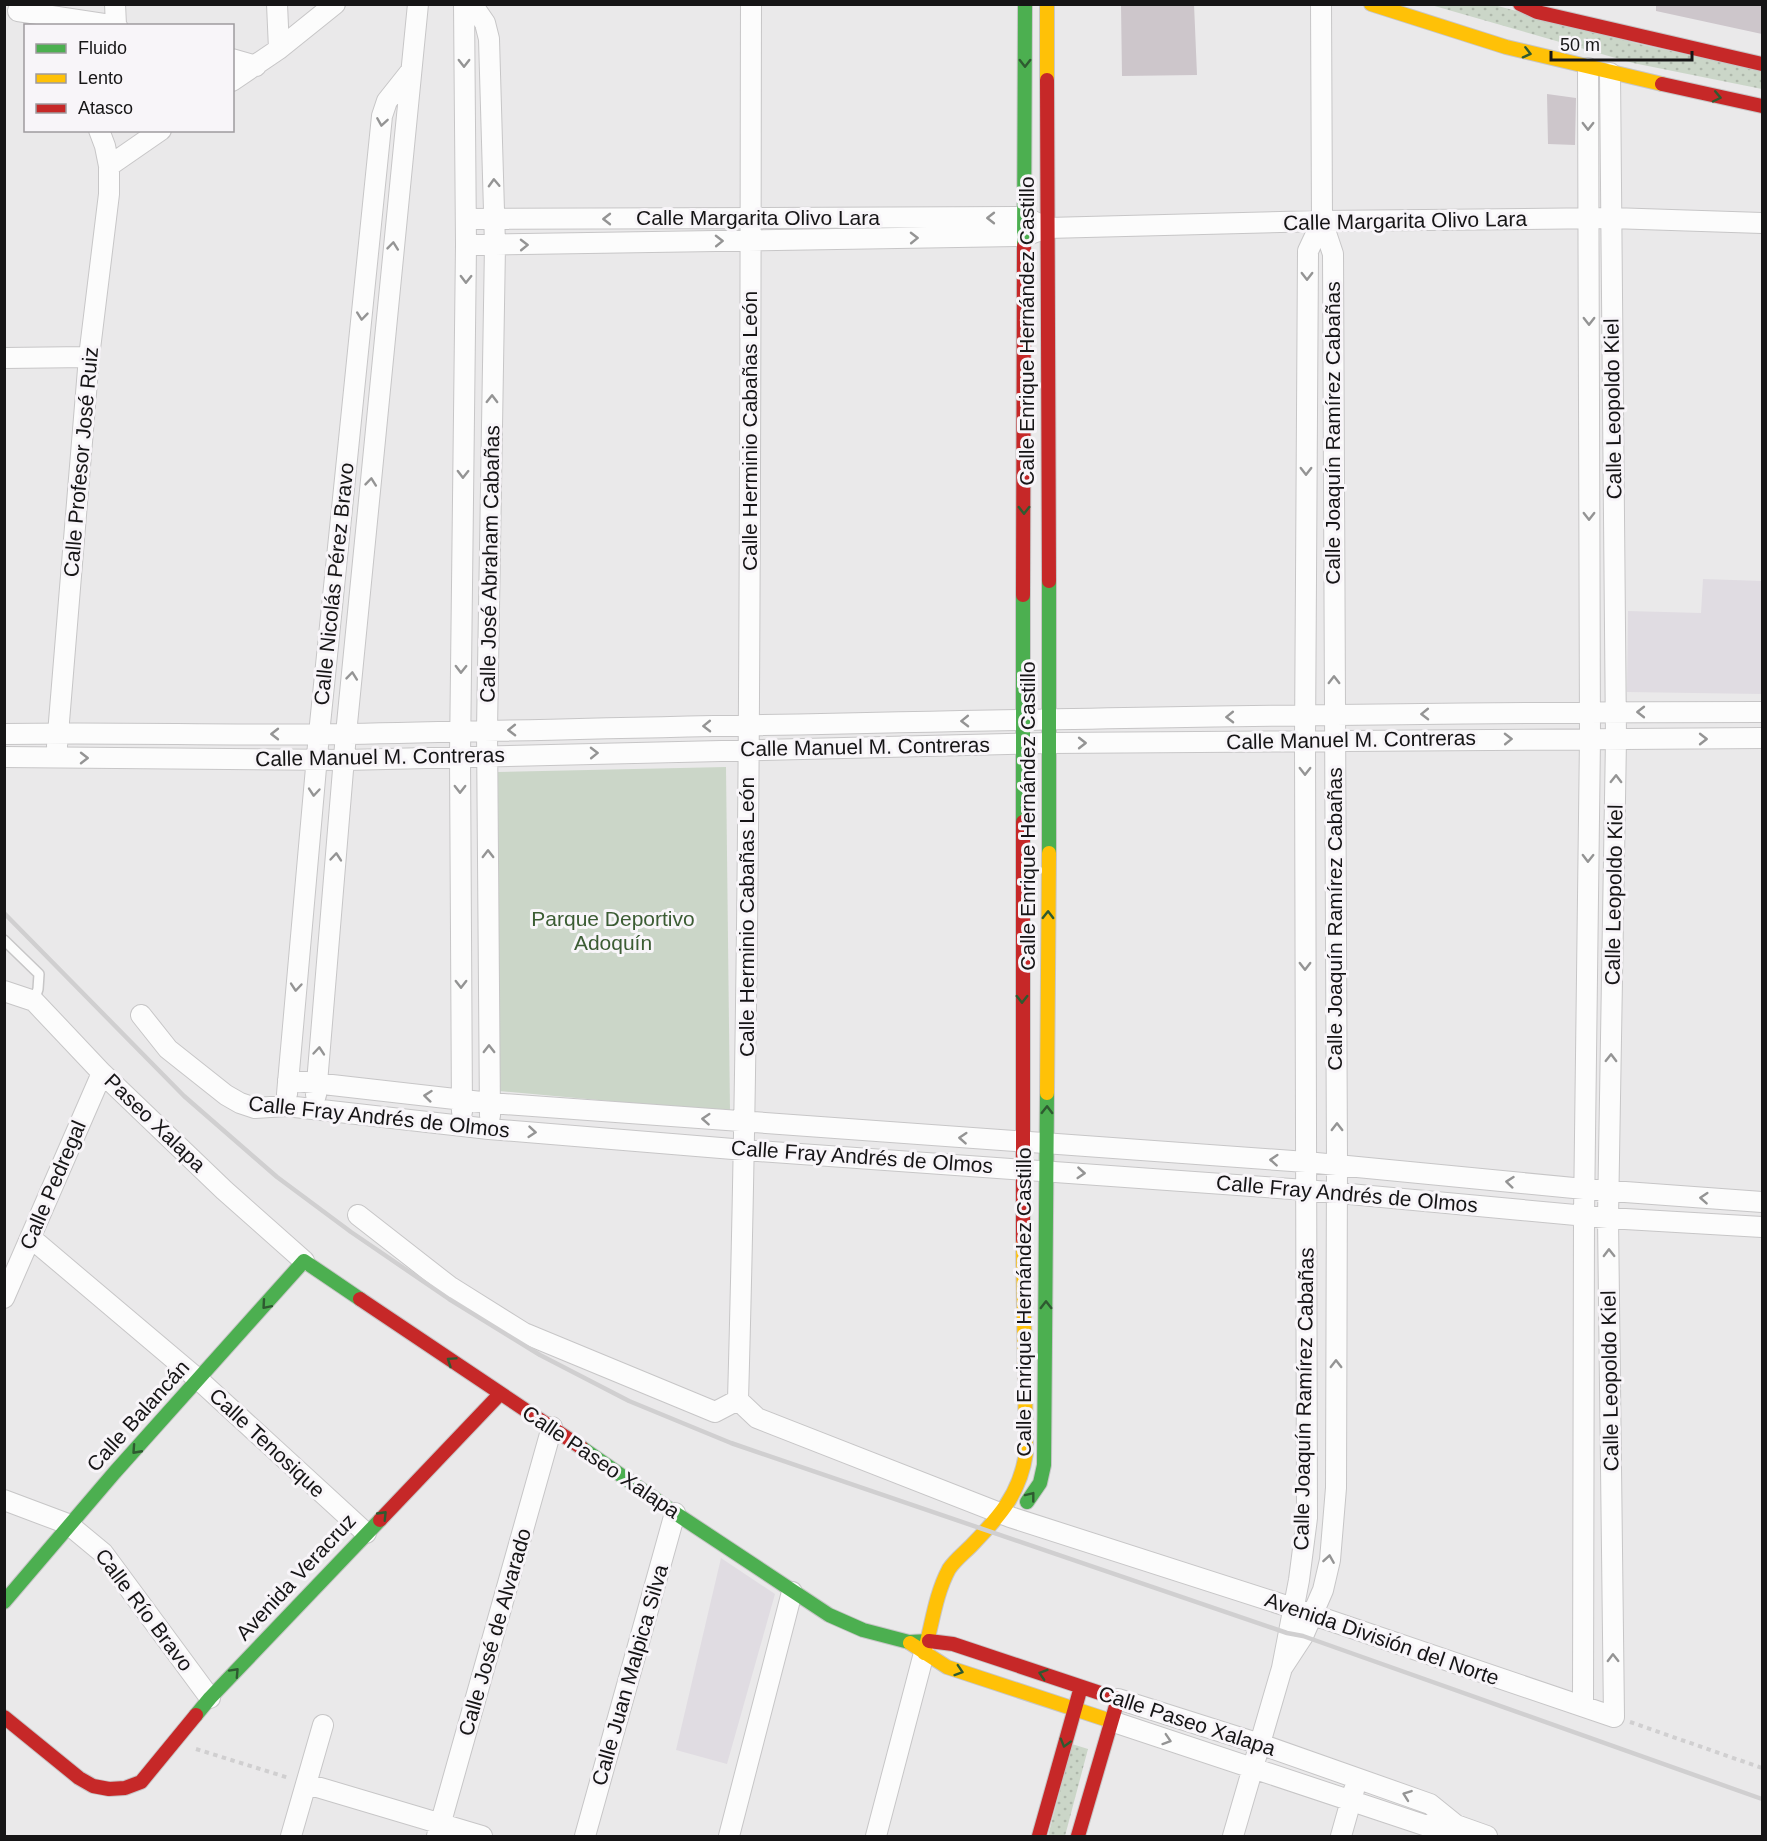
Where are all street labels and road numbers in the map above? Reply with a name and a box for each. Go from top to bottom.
street label: Calle Enrique Hernández Castillo [1015,176,1038,486]
street label: Calle Margarita Olivo Lara [636,206,880,229]
street label: Calle Margarita Olivo Lara [1283,207,1527,234]
street label: Calle Joaquín Ramírez Cabañas [1321,281,1344,585]
street label: Calle Herminio Cabañas León [738,291,761,571]
street label: Calle Leopoldo Kiel [1599,318,1626,500]
street label: Calle Profesor José Ruiz [59,346,102,578]
street label: Calle José Abraham Cabañas [476,425,503,703]
street label: Calle Nicolás Pérez Bravo [309,461,358,706]
street label: Calle Enrique Hernández Castillo [1016,661,1039,971]
street label: Calle Manuel M. Contreras [1226,726,1476,753]
street label: Calle Manuel M. Contreras [740,733,990,760]
street label: Calle Manuel M. Contreras [255,743,505,770]
street label: Calle Joaquín Ramírez Cabañas [1323,767,1346,1071]
street label: Calle Herminio Cabañas León [735,777,758,1057]
street label: Calle Leopoldo Kiel [1600,804,1627,986]
street label: Paseo Xalapa [100,1069,211,1177]
street label: Calle Fray Andrés de Olmos [247,1091,511,1142]
street label: Calle Pedregal [15,1117,90,1253]
street label: Calle Fray Andrés de Olmos [730,1136,994,1177]
street label: Calle Enrique Hernández Castillo [1012,1147,1035,1457]
street label: Calle Fray Andrés de Olmos [1215,1171,1479,1216]
street label: Calle Joaquín Ramírez Cabañas [1289,1247,1318,1551]
street label: Calle Leopoldo Kiel [1596,1290,1623,1472]
street label: Calle Balancán [82,1355,193,1476]
street label: Calle Tenosique [205,1383,330,1502]
street label: Calle Paseo Xalapa [518,1400,684,1523]
street label: Avenida Veracruz [231,1509,360,1645]
street label: Calle José de Alvarado [454,1525,535,1738]
street label: Calle Río Bravo [91,1544,198,1675]
street label: Calle Juan Malpica Silva [587,1561,672,1788]
street label: Avenida División del Norte [1262,1588,1502,1689]
street label: Calle Paseo Xalapa [1096,1681,1279,1760]

